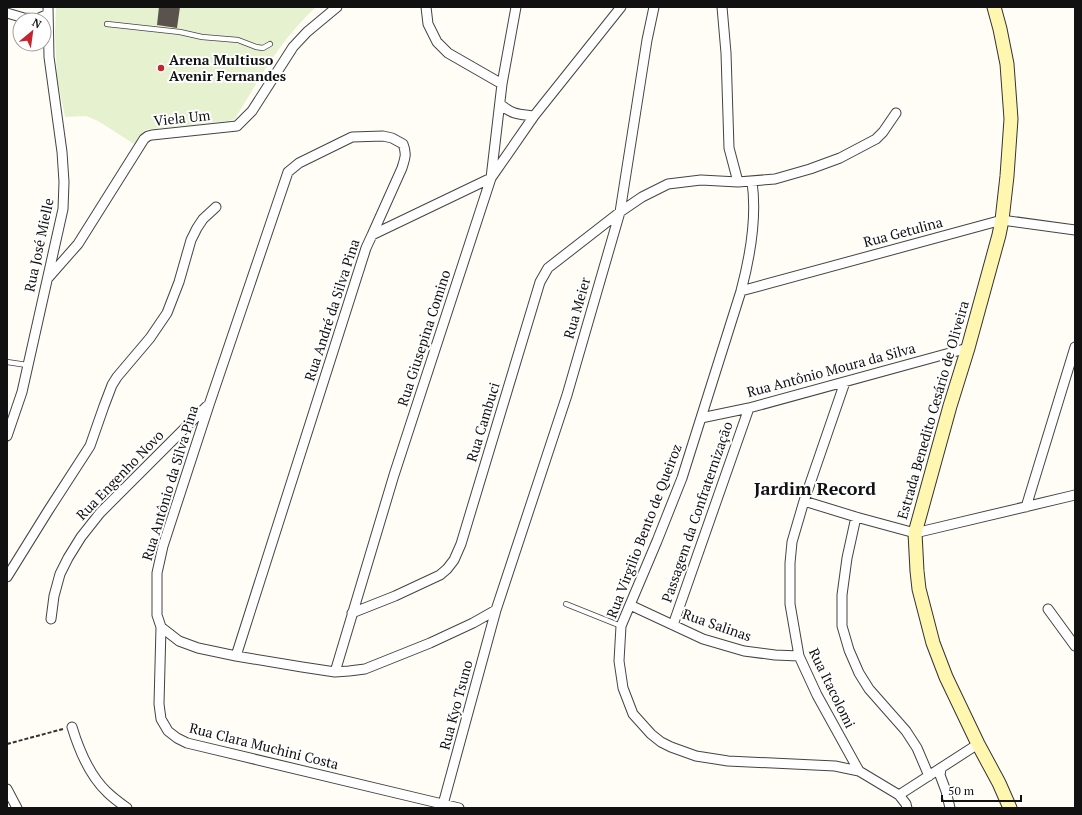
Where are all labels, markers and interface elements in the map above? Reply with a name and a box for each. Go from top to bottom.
north arrow [12,12,52,52]
text: N [30,15,44,32]
place label: Arena Multiuso Avenir Fernandes [169,50,286,85]
marker: Arena Multiuso Avenir Fernandes [156,63,166,73]
street label: Viela Um [153,105,211,130]
street label: Rua José Mielle [19,196,58,293]
street label: Rua Getulina [861,212,945,251]
street label: Rua André da Silva Pina [300,236,363,383]
street label: Rua Giusepina Comino [393,267,455,408]
street label: Rua Meier [559,274,595,341]
street label: Estrada Benedito Cesário de Oliveira [892,298,973,521]
street label: Rua Antônio Moura da Silva [744,338,917,401]
street label: Rua Cambuci [461,380,504,464]
street label: Rua Antônio da Silva Pina [137,403,202,563]
street label: Passagem da Confraternização [657,419,737,605]
street label: Rua Engenho Novo [72,425,168,524]
street label: Rua Virgilio Bento de Queiroz [601,441,686,621]
district label: Jardim Record [754,476,876,500]
street label: Rua Salinas [680,604,754,645]
street label: Rua Itacolomi [805,645,860,731]
street label: Rua Kyo Tsuno [434,658,477,752]
street label: Rua Clara Muchini Costa [187,718,341,773]
scale bar [942,777,1021,803]
text: 50 m [948,783,975,798]

